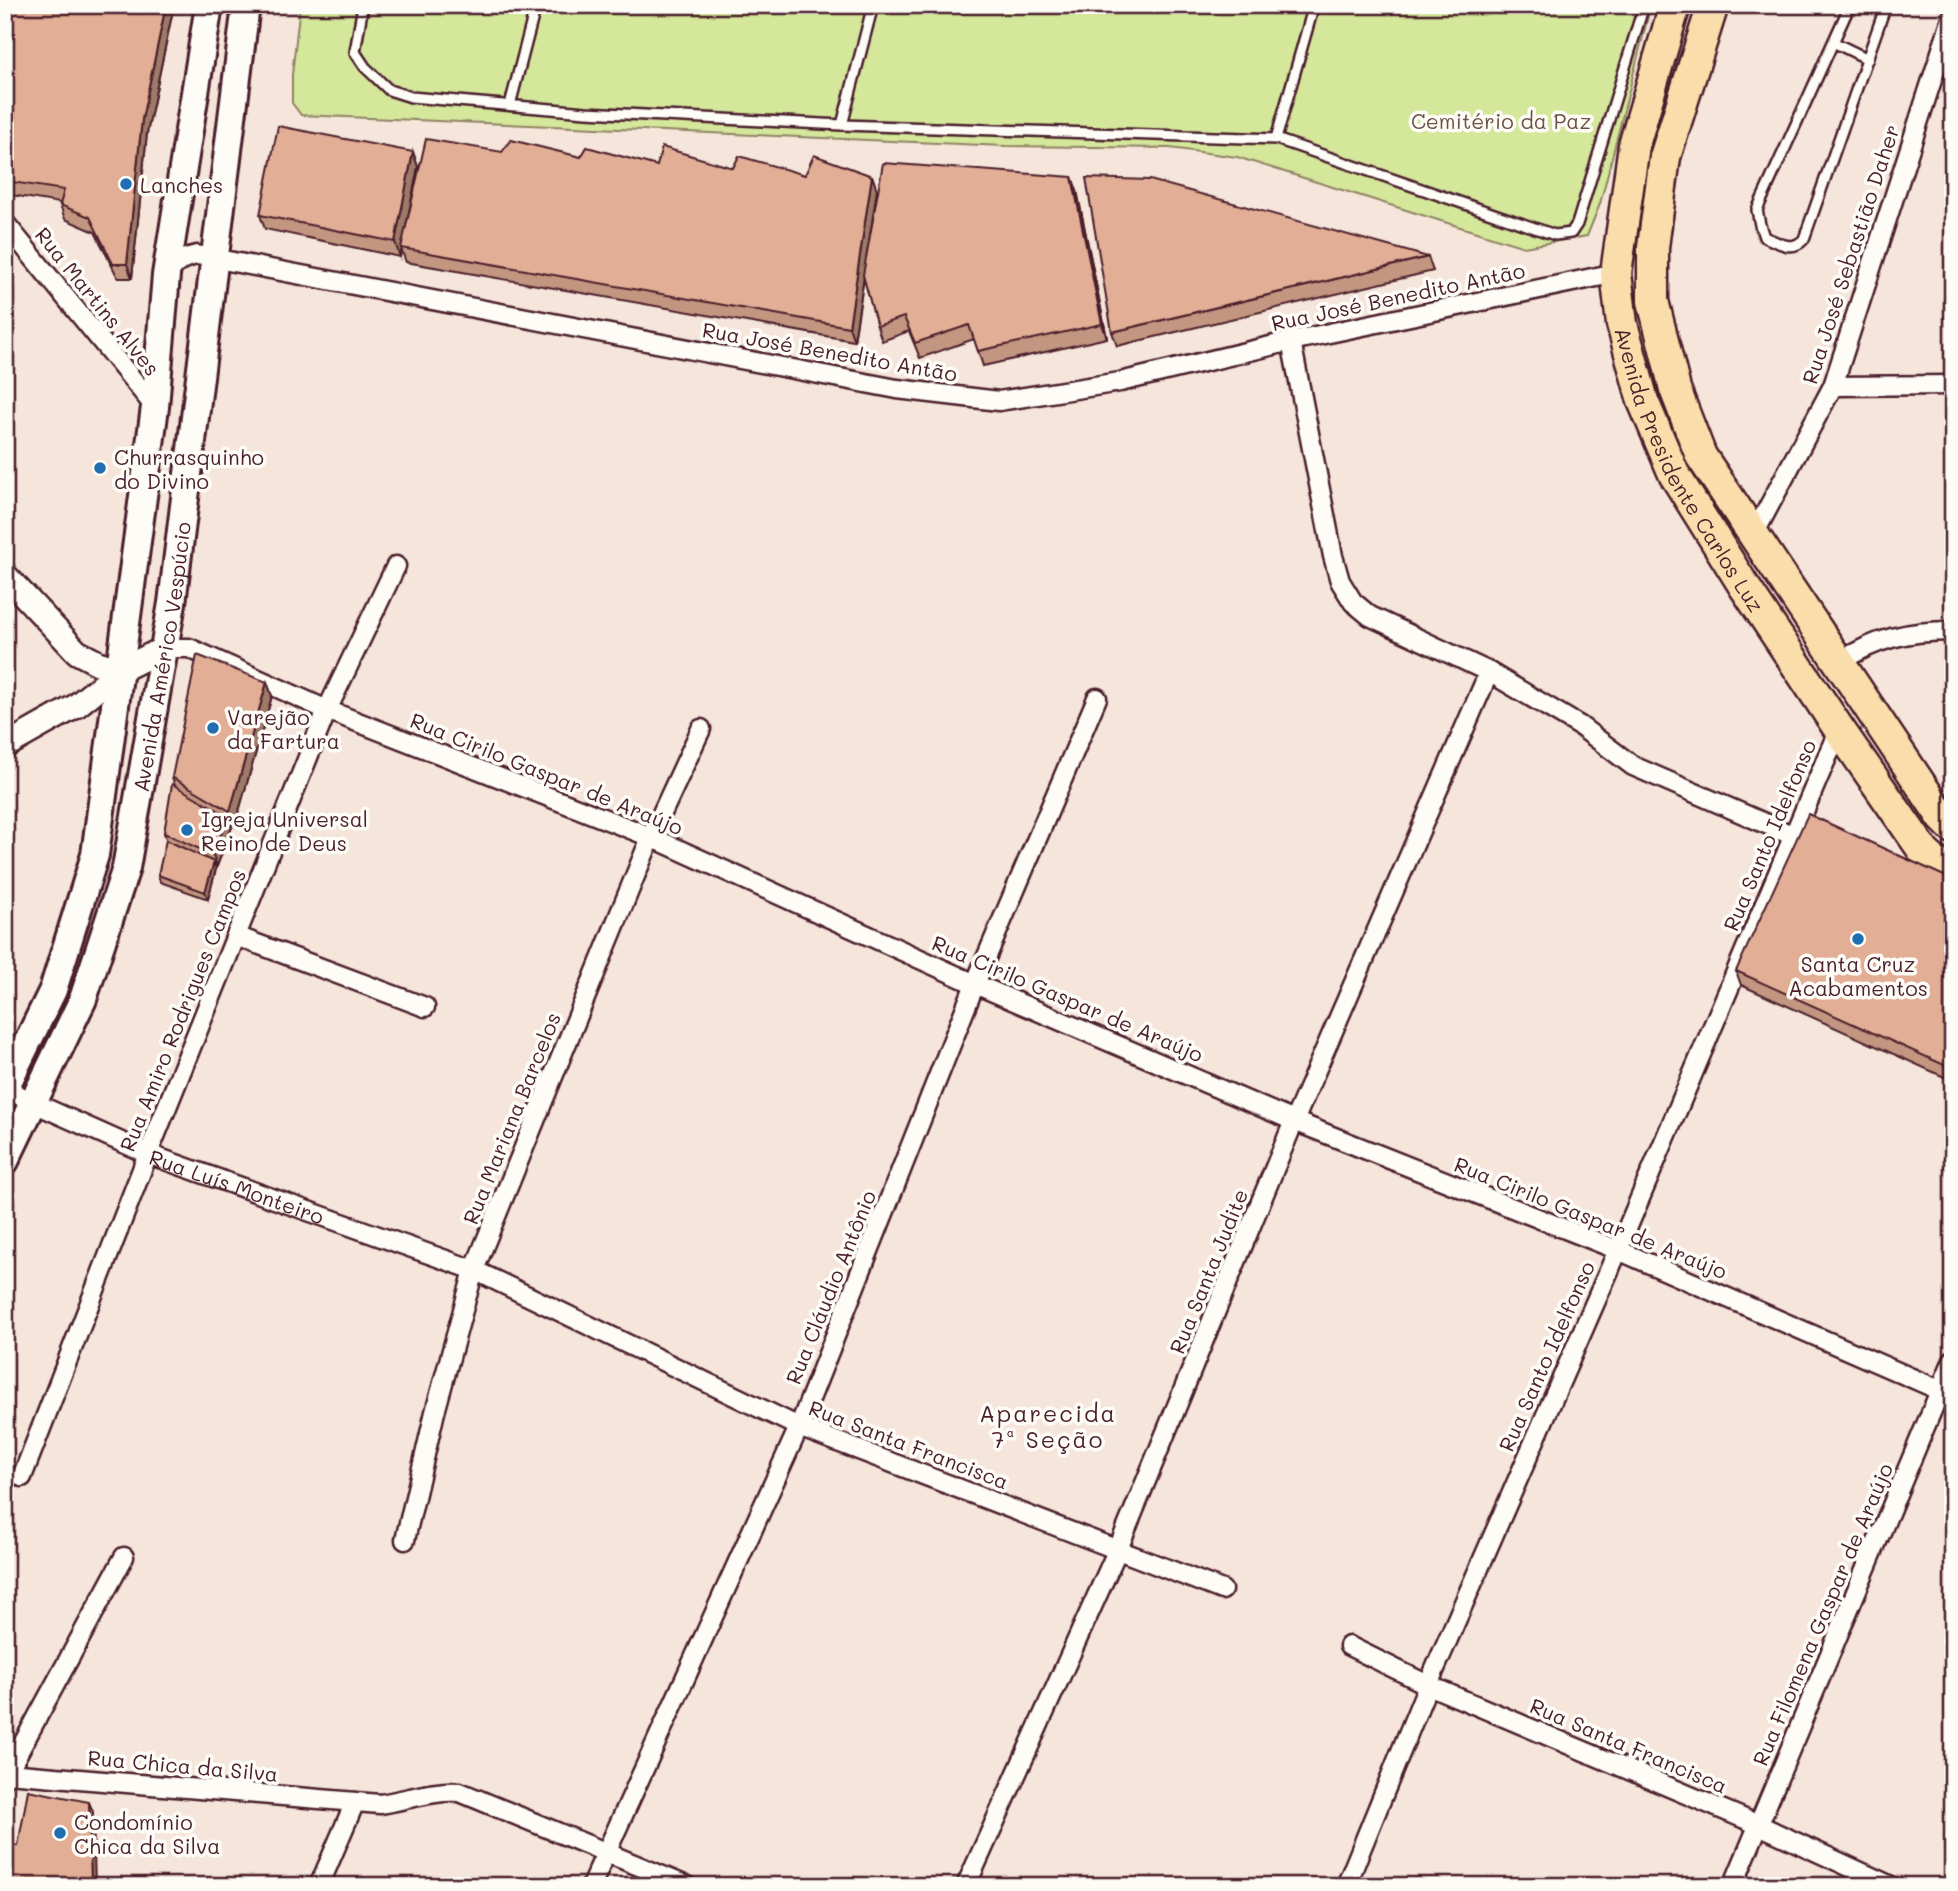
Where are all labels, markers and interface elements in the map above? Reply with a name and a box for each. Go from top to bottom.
park label: Cemitério da Paz [1411,107,1591,134]
street label: Rua José Sebastião Daher [1795,121,1905,387]
place label: Lanches [140,171,223,198]
marker: Lanches [118,176,134,192]
street label: Rua Martins Alves [30,221,166,381]
street label: Rua José Benedito Antão [1269,256,1527,336]
street label: Rua José Benedito Antão [700,315,960,387]
street label: Avenida Presidente Carlos Luz [1610,324,1771,617]
place label: Churrasquinho do Divino [114,443,264,494]
marker: Churrasquinho do Divino [92,460,108,476]
street label: Avenida Américo Vespúcio [126,520,195,794]
place label: Varejão da Fartura [227,703,340,754]
street label: Rua Cirilo Gaspar de Araújo [407,706,687,840]
marker: Varejão da Fartura [205,720,221,736]
street label: Rua Santo Idelfonso [1716,735,1822,935]
place label: Igreja Universal Reino de Deus [201,805,368,856]
marker: Igreja Universal Reino de Deus [179,822,195,838]
street label: Rua Amiro Rodrigues Campos [113,865,251,1155]
street label: Rua Cirilo Gaspar de Araújo [928,929,1208,1067]
marker: Santa Cruz Acabamentos [1850,931,1866,947]
place label: Santa Cruz Acabamentos [1788,950,1928,1001]
street label: Rua Mariana Barcelos [456,1008,566,1228]
street label: Rua Luís Monteiro [146,1142,328,1229]
street label: Rua Cirilo Gaspar de Araújo [1451,1150,1731,1284]
street label: Rua Santa Judite [1163,1185,1253,1357]
street label: Rua Cláudio Antônio [779,1186,881,1388]
street label: Rua Santo Idelfonso [1492,1257,1600,1455]
street label: Rua Santa Francisca [805,1393,1013,1495]
district label: Aparecida 7ª Seção [979,1398,1117,1454]
street label: Rua Filomena Gaspar de Araújo [1746,1459,1898,1769]
street label: Rua Santa Francisca [1526,1691,1732,1799]
street label: Rua Chica da Silva [87,1743,279,1787]
place label: Condomínio Chica da Silva [74,1808,220,1859]
marker: Condomínio Chica da Silva [52,1825,68,1841]

